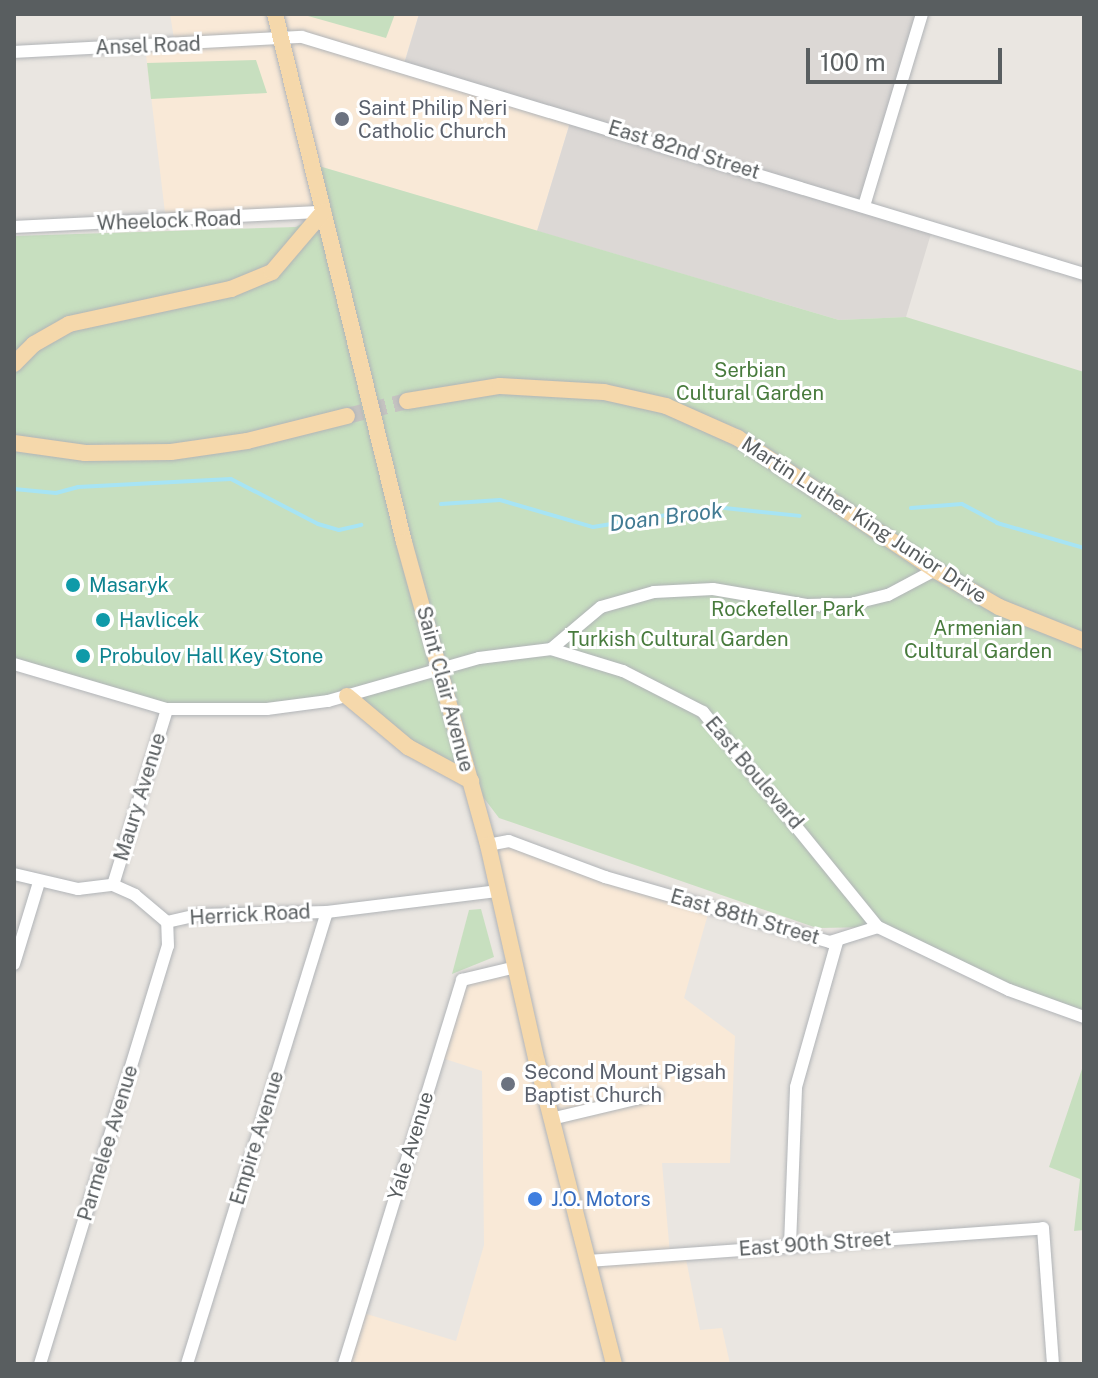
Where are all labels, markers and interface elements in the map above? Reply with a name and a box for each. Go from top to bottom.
street label: Ansel Road [95,32,201,60]
scale bar [810,32,1006,82]
text: 100 m [820,48,886,76]
place label: Saint Philip Neri Catholic Church [358,96,507,143]
marker: Saint Philip Neri Catholic Church [333,110,351,128]
street label: East 82nd Street [605,116,763,184]
street label: Wheelock Road [96,206,242,236]
park label: Serbian Cultural Garden [676,359,824,406]
street label: Martin Luther King Junior Drive [737,432,991,608]
water label: Doan Brook [608,497,724,537]
place label: Masaryk [89,573,169,597]
marker: Masaryk [64,576,82,594]
park label: Rockefeller Park [711,597,865,621]
street label: Saint Clair Avenue [411,604,479,774]
place label: Havlicek [119,608,199,632]
marker: Havlicek [94,611,112,629]
park label: Armenian Cultural Garden [904,617,1052,664]
park label: Turkish Cultural Garden [568,627,788,651]
place label: Probulov Hall Key Stone [99,644,323,668]
marker: Probulov Hall Key Stone [74,647,92,665]
street label: East Boulevard [700,712,808,834]
street label: Maury Avenue [109,730,171,864]
street label: East 88th Street [668,884,822,950]
street label: Herrick Road [189,900,311,930]
place label: Second Mount Pigsah Baptist Church [524,1060,726,1107]
street label: Parmelee Avenue [73,1062,143,1224]
street label: Empire Avenue [225,1068,289,1208]
marker: Second Mount Pigsah Baptist Church [499,1075,517,1093]
street label: Yale Avenue [383,1089,439,1203]
place label: J.O. Motors [551,1187,651,1211]
marker: J.O. Motors [526,1190,544,1208]
street label: East 90th Street [738,1227,892,1261]

